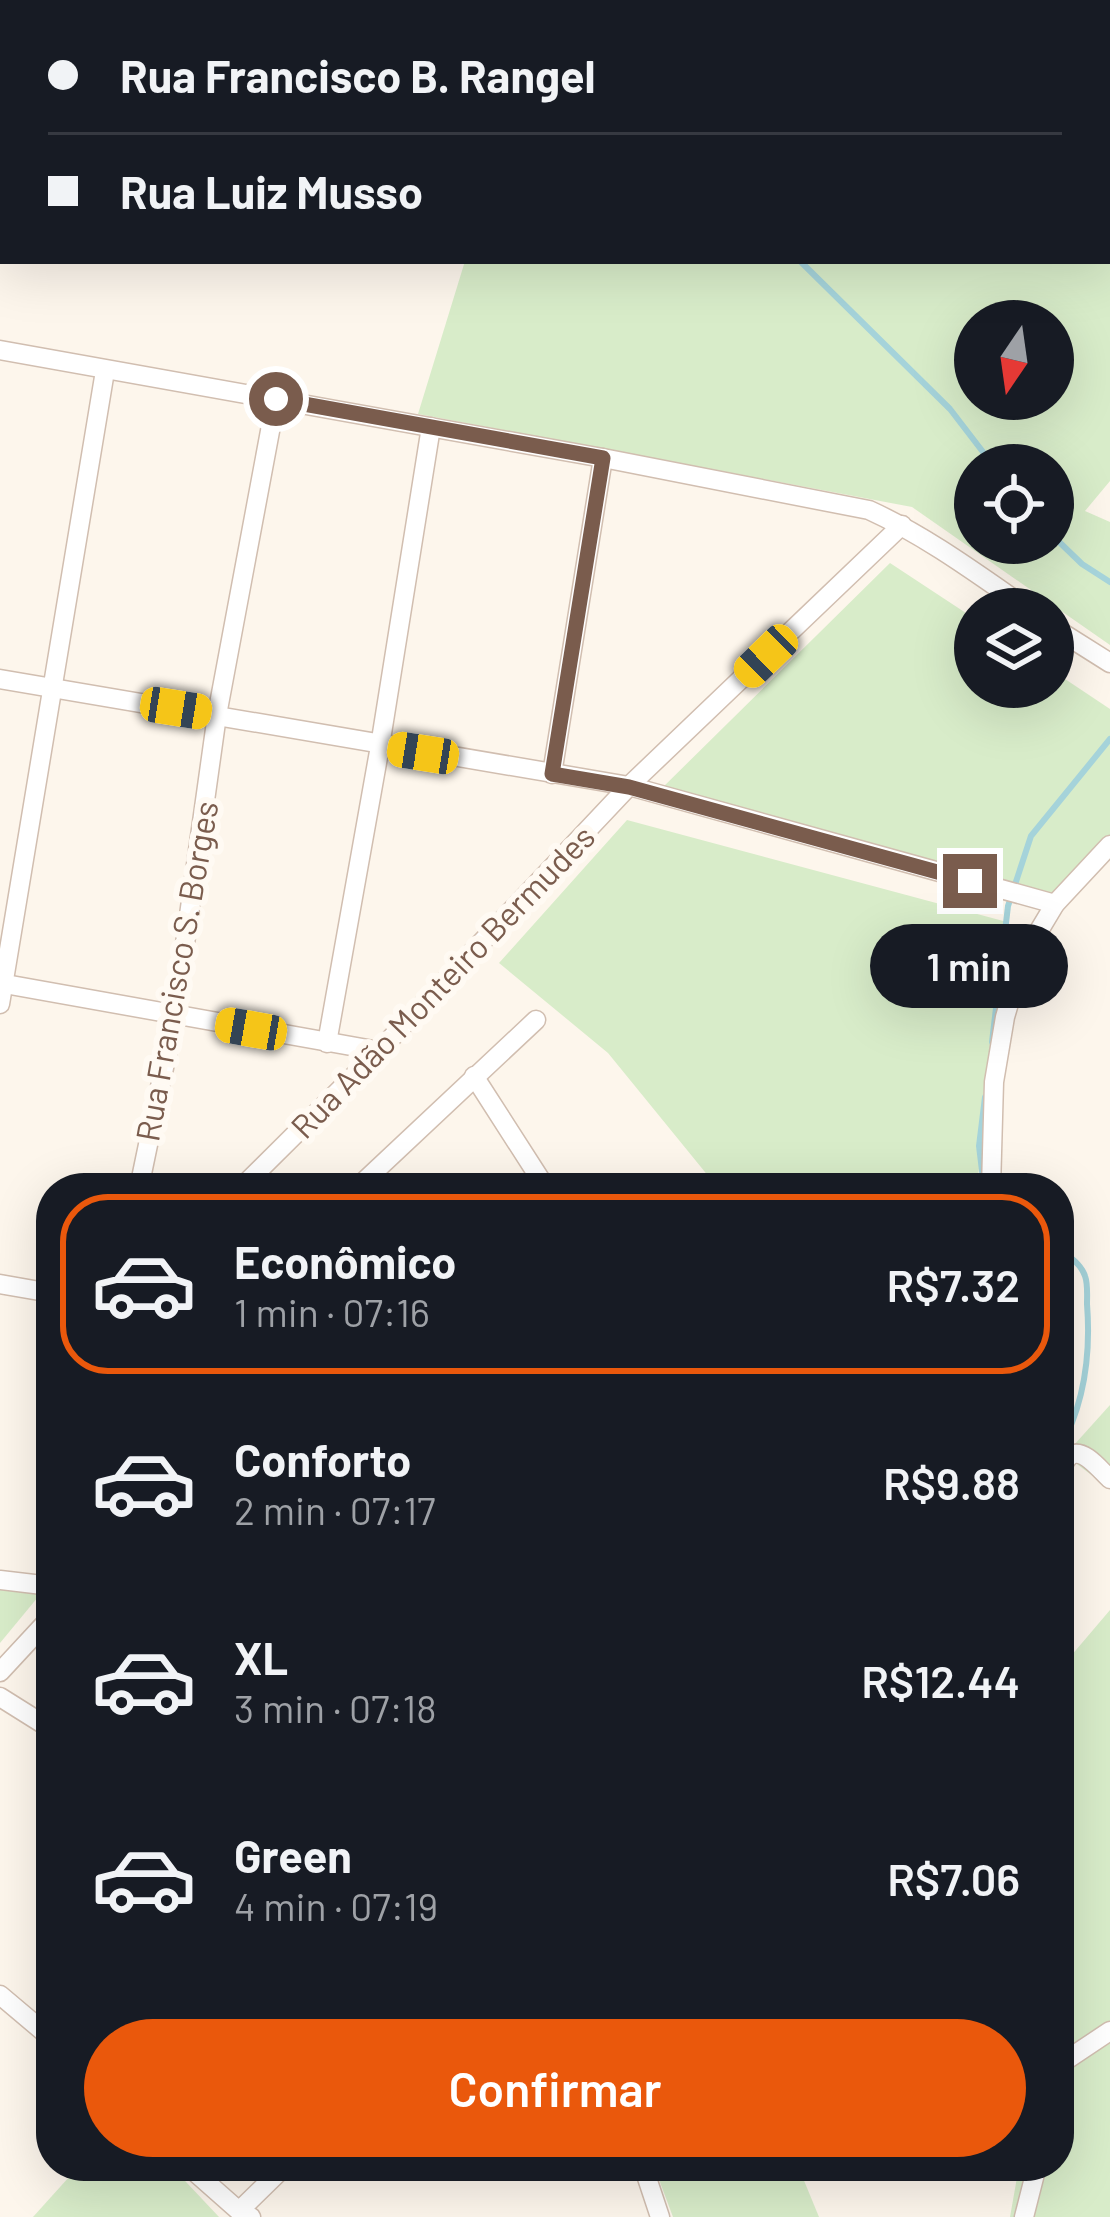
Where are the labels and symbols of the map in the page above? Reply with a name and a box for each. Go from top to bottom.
north arrow [954,300,1074,420]
route start [249,372,303,426]
car [728,618,804,694]
car [138,685,214,731]
car [385,730,461,776]
street label: Rua Francisco S. Borges [126,798,226,1144]
street label: Rua Adão Monteiro Bermudes [282,816,602,1146]
route end [943,854,997,908]
callout: 1 min [871,923,1069,1007]
car [212,1005,290,1053]

